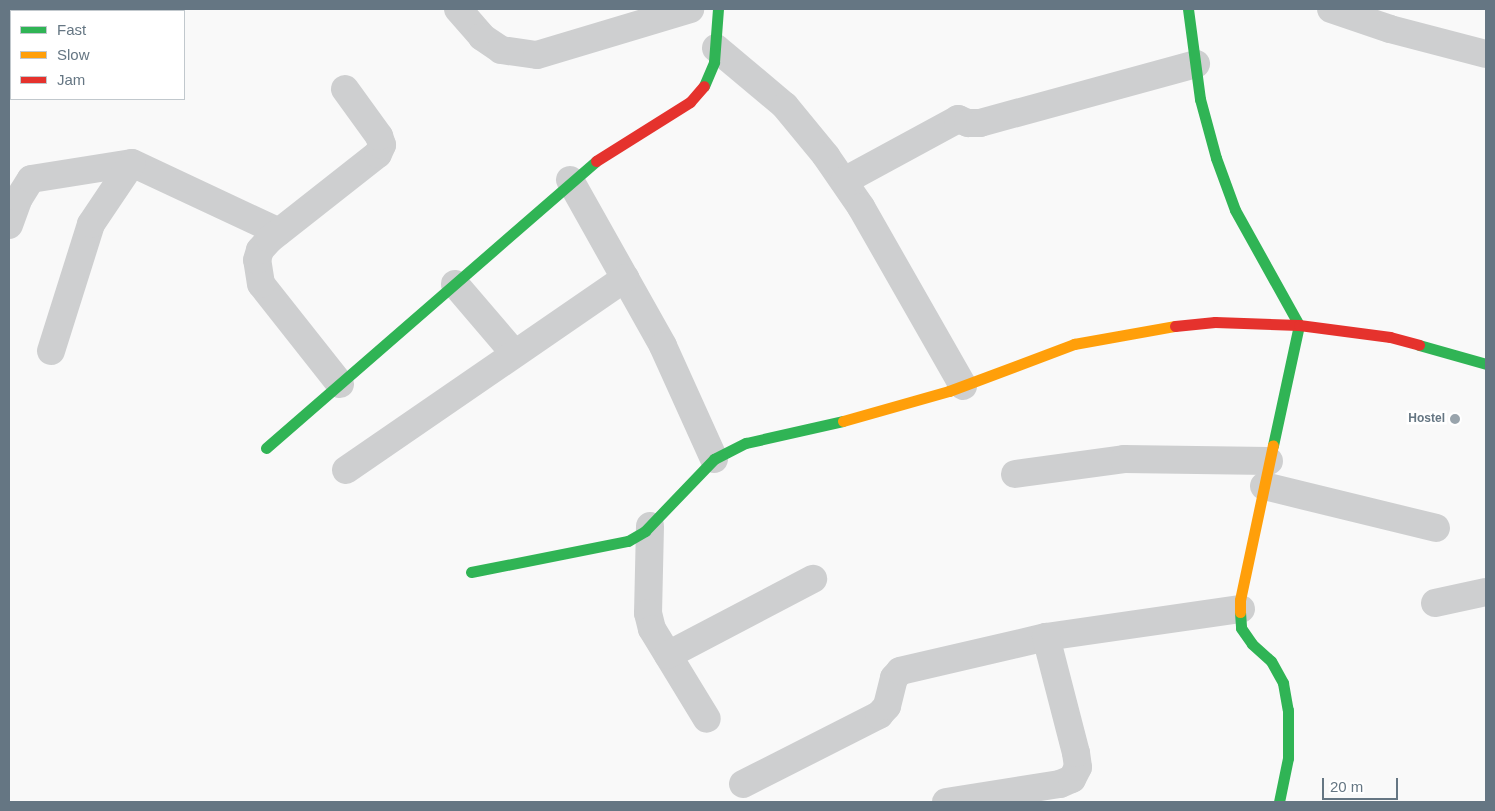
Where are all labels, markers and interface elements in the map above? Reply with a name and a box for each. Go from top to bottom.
legend [10,10,185,100]
text: Fast [57,21,86,38]
text: Slow [57,46,90,63]
text: Jam [57,71,85,88]
place label: Hostel [1408,412,1445,426]
marker: Hostel [1449,413,1461,425]
scale bar [1325,768,1401,800]
text: 20 m [1330,778,1363,795]

